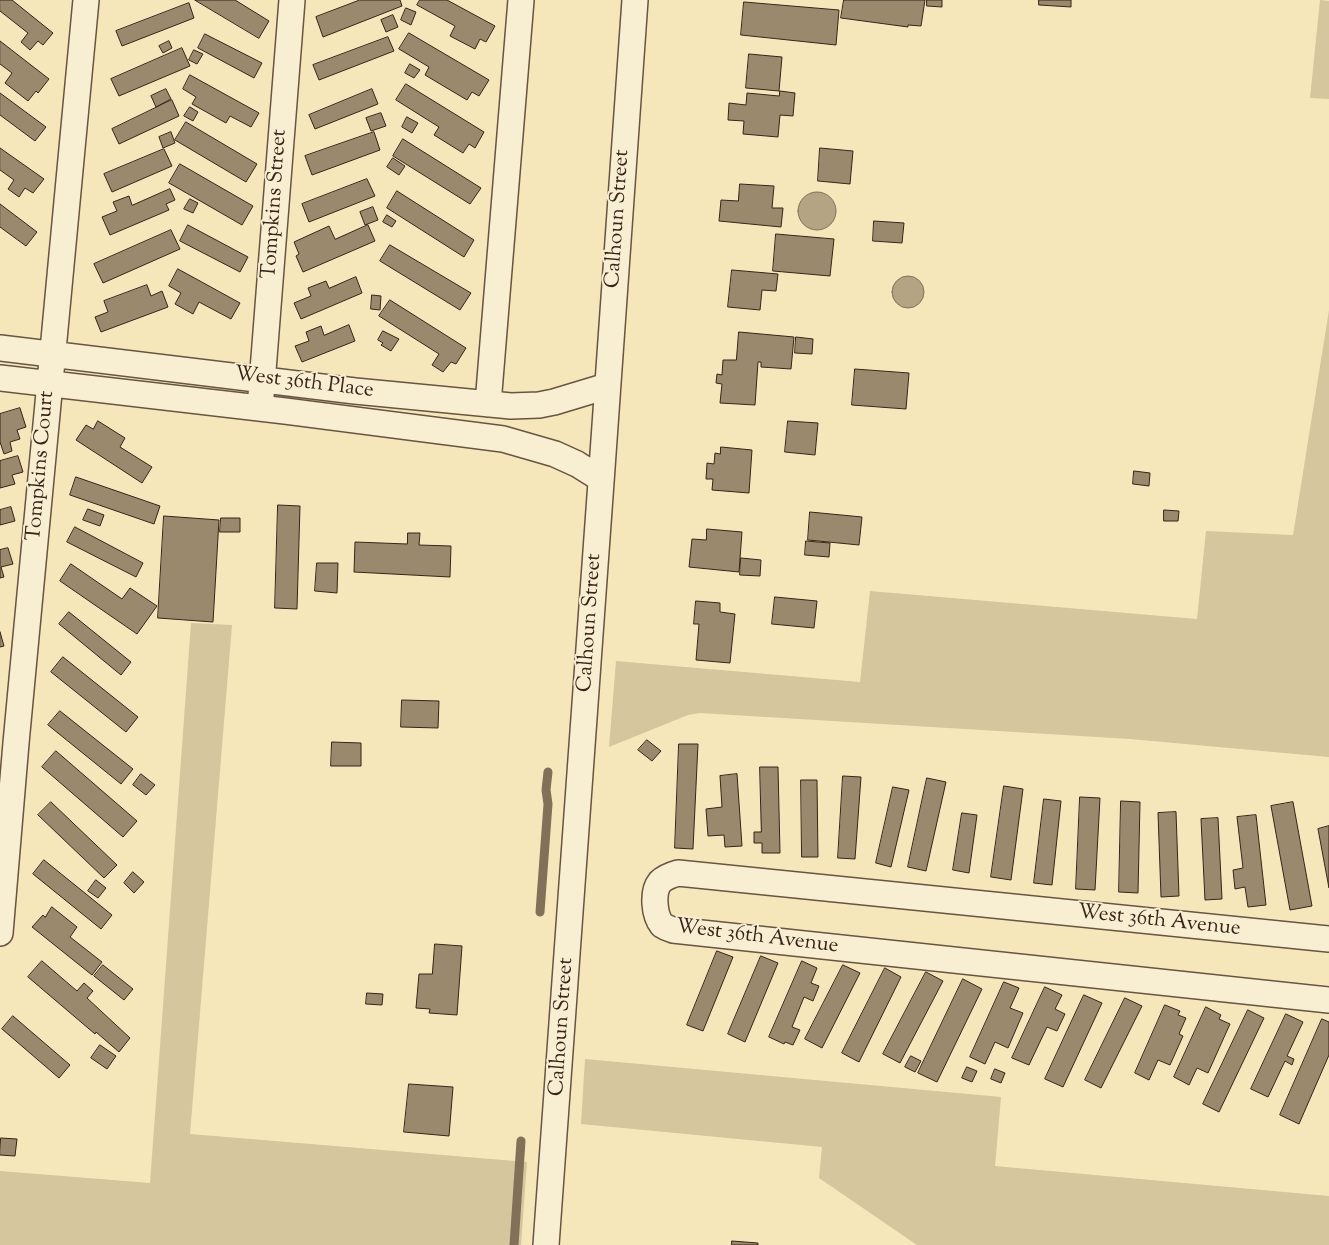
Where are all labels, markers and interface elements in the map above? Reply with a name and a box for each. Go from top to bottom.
street label: Tompkins Street [258,128,294,280]
street label: Calhoun Street [602,149,636,289]
street label: West 36th Place [233,363,375,405]
street label: Tompkins Court [23,390,61,542]
street label: Calhoun Street [574,553,608,693]
street label: West 36th Avenue [1076,901,1242,943]
street label: West 36th Avenue [674,916,840,960]
street label: Calhoun Street [546,957,580,1097]

